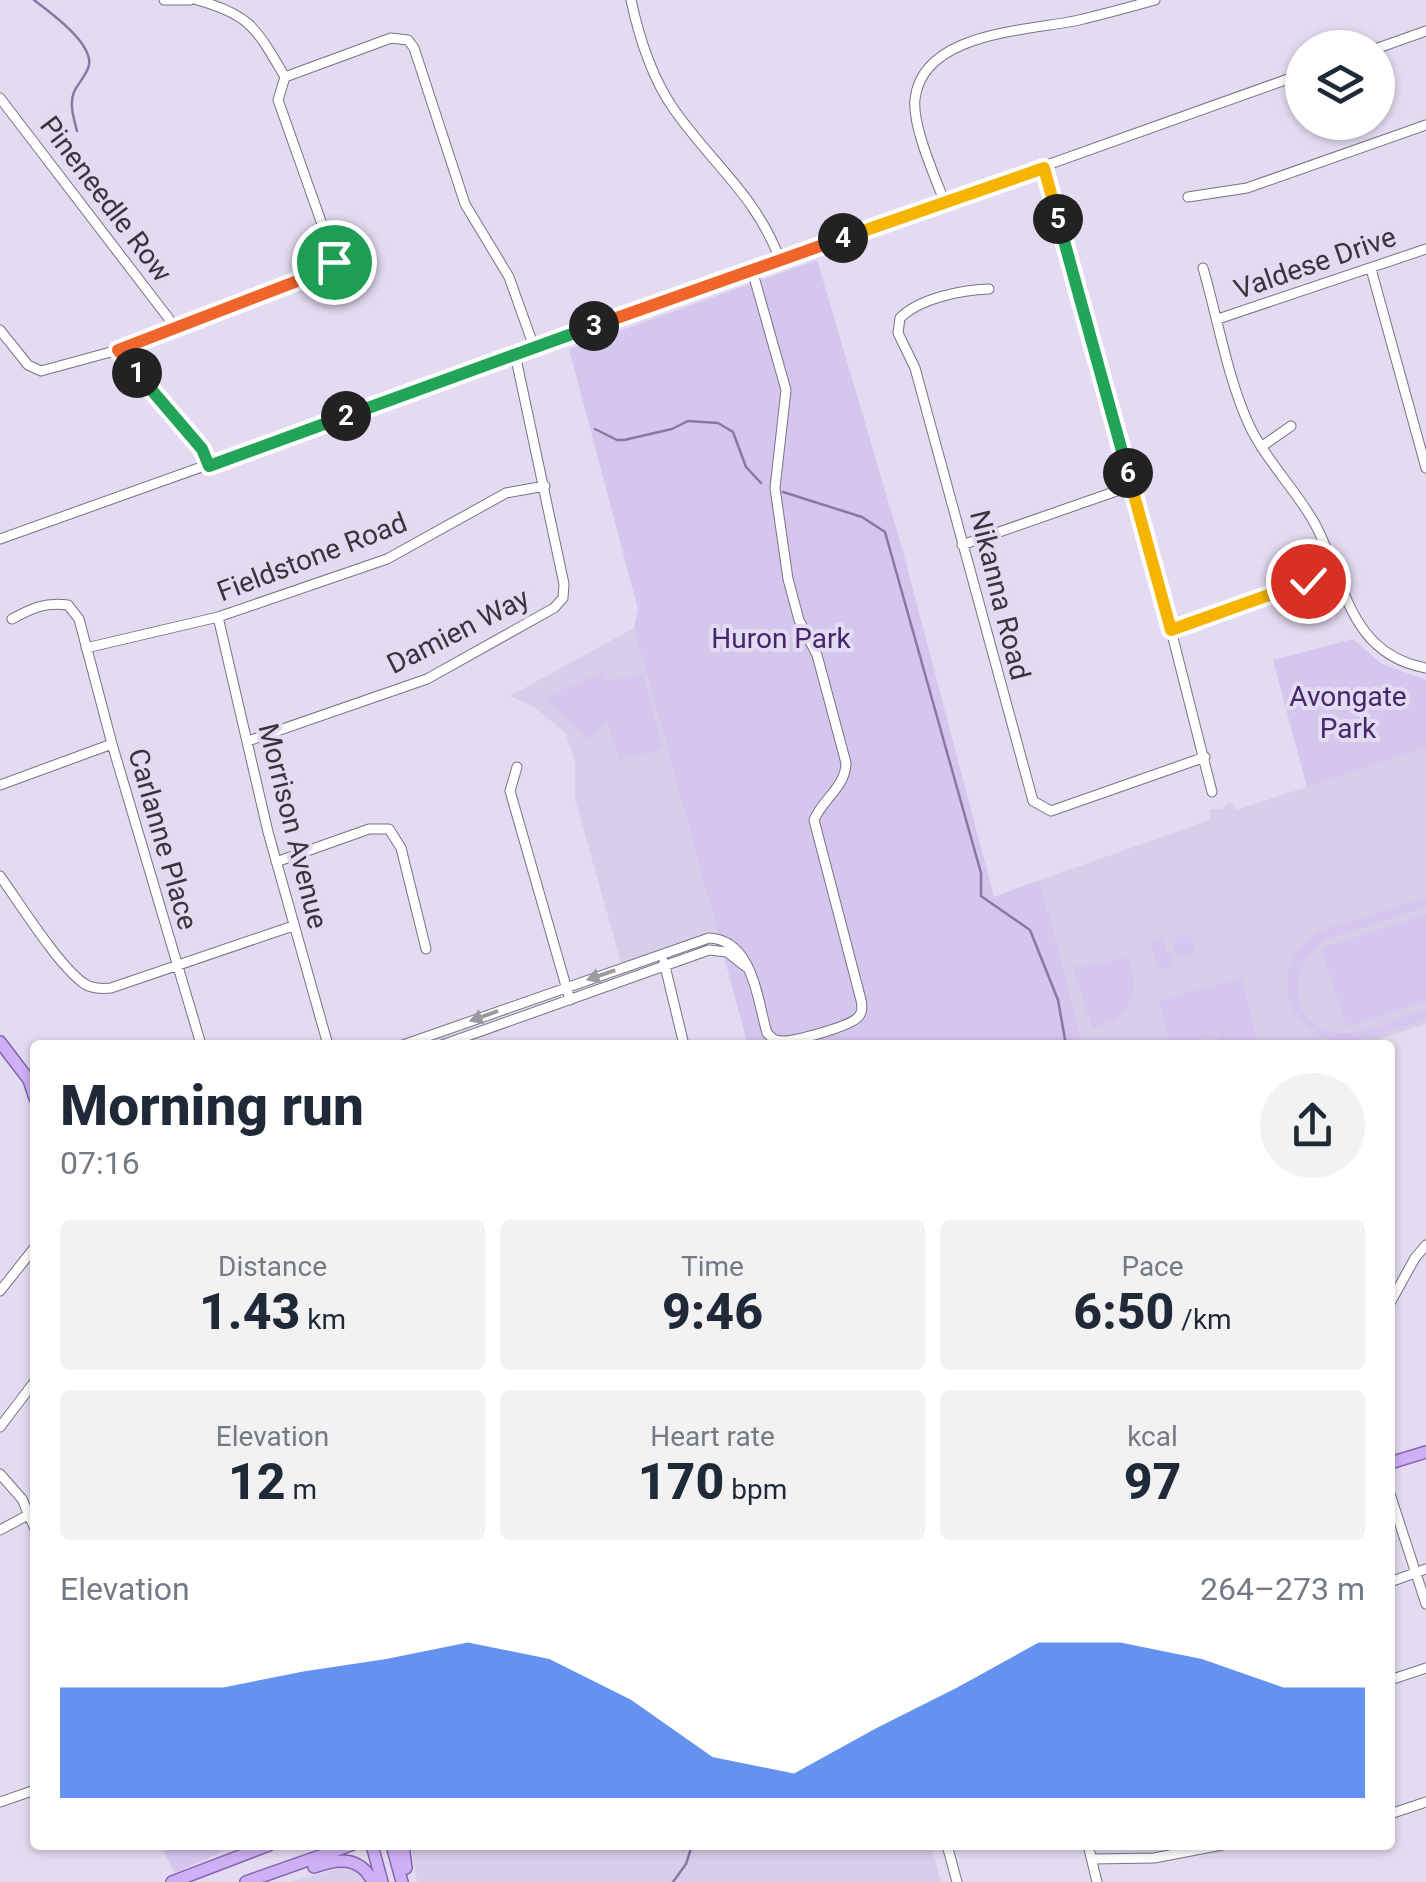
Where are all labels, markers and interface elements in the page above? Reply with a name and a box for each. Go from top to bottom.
map controls [1285,30,1395,140]
button: layers [1285,30,1395,140]
street label: Pineneedle Row [33,110,179,288]
pin: 5 [1033,194,1083,244]
text: 5 [1050,202,1066,235]
pin: 4 [818,213,868,263]
pin [292,220,377,305]
street label: Valdese Drive [1230,220,1400,306]
text: 4 [835,221,851,254]
icon: arrive [307,235,362,290]
pin: 3 [569,301,619,351]
text: 3 [586,309,602,342]
pin: 1 [112,348,162,398]
text: 1 [129,356,145,389]
pin: 2 [321,391,371,441]
text: 2 [338,399,354,432]
pin: 6 [1103,448,1153,498]
text: 6 [1120,456,1136,489]
street label: Fieldstone Road [212,506,412,608]
street label: Nikanna Road [963,507,1037,683]
pin [1266,539,1351,624]
icon: check [1281,554,1336,609]
street label: Damien Way [382,581,534,681]
park label: Huron Park [711,622,852,655]
park label: Avongate Park [1289,680,1407,745]
street label: Morrison Avenue [252,720,334,932]
street label: Carlanne Place [121,745,205,933]
one-way arrow [586,968,616,983]
one-way arrow [469,1009,499,1024]
button: share [1260,1073,1365,1178]
text: Morning run [60,1074,364,1138]
text: 07:16 [60,1144,140,1182]
text: Distance [218,1250,327,1283]
text: Time [681,1250,744,1283]
text: Pace [1121,1250,1184,1283]
text: 1.43 [199,1283,300,1341]
text: 9:46 [662,1283,763,1341]
text: 6:50 [1073,1283,1174,1341]
text: km [300,1303,346,1336]
text: /km [1174,1303,1232,1336]
text: Elevation [216,1420,329,1453]
text: Heart rate [650,1420,775,1453]
text: kcal [1127,1420,1178,1453]
text: 12 [228,1453,286,1511]
text: 170 [638,1453,724,1511]
text: 97 [1124,1453,1181,1511]
text: m [286,1473,317,1506]
text: bpm [724,1473,787,1506]
text: Elevation [60,1570,190,1608]
text: 264–273 m [1200,1570,1365,1608]

